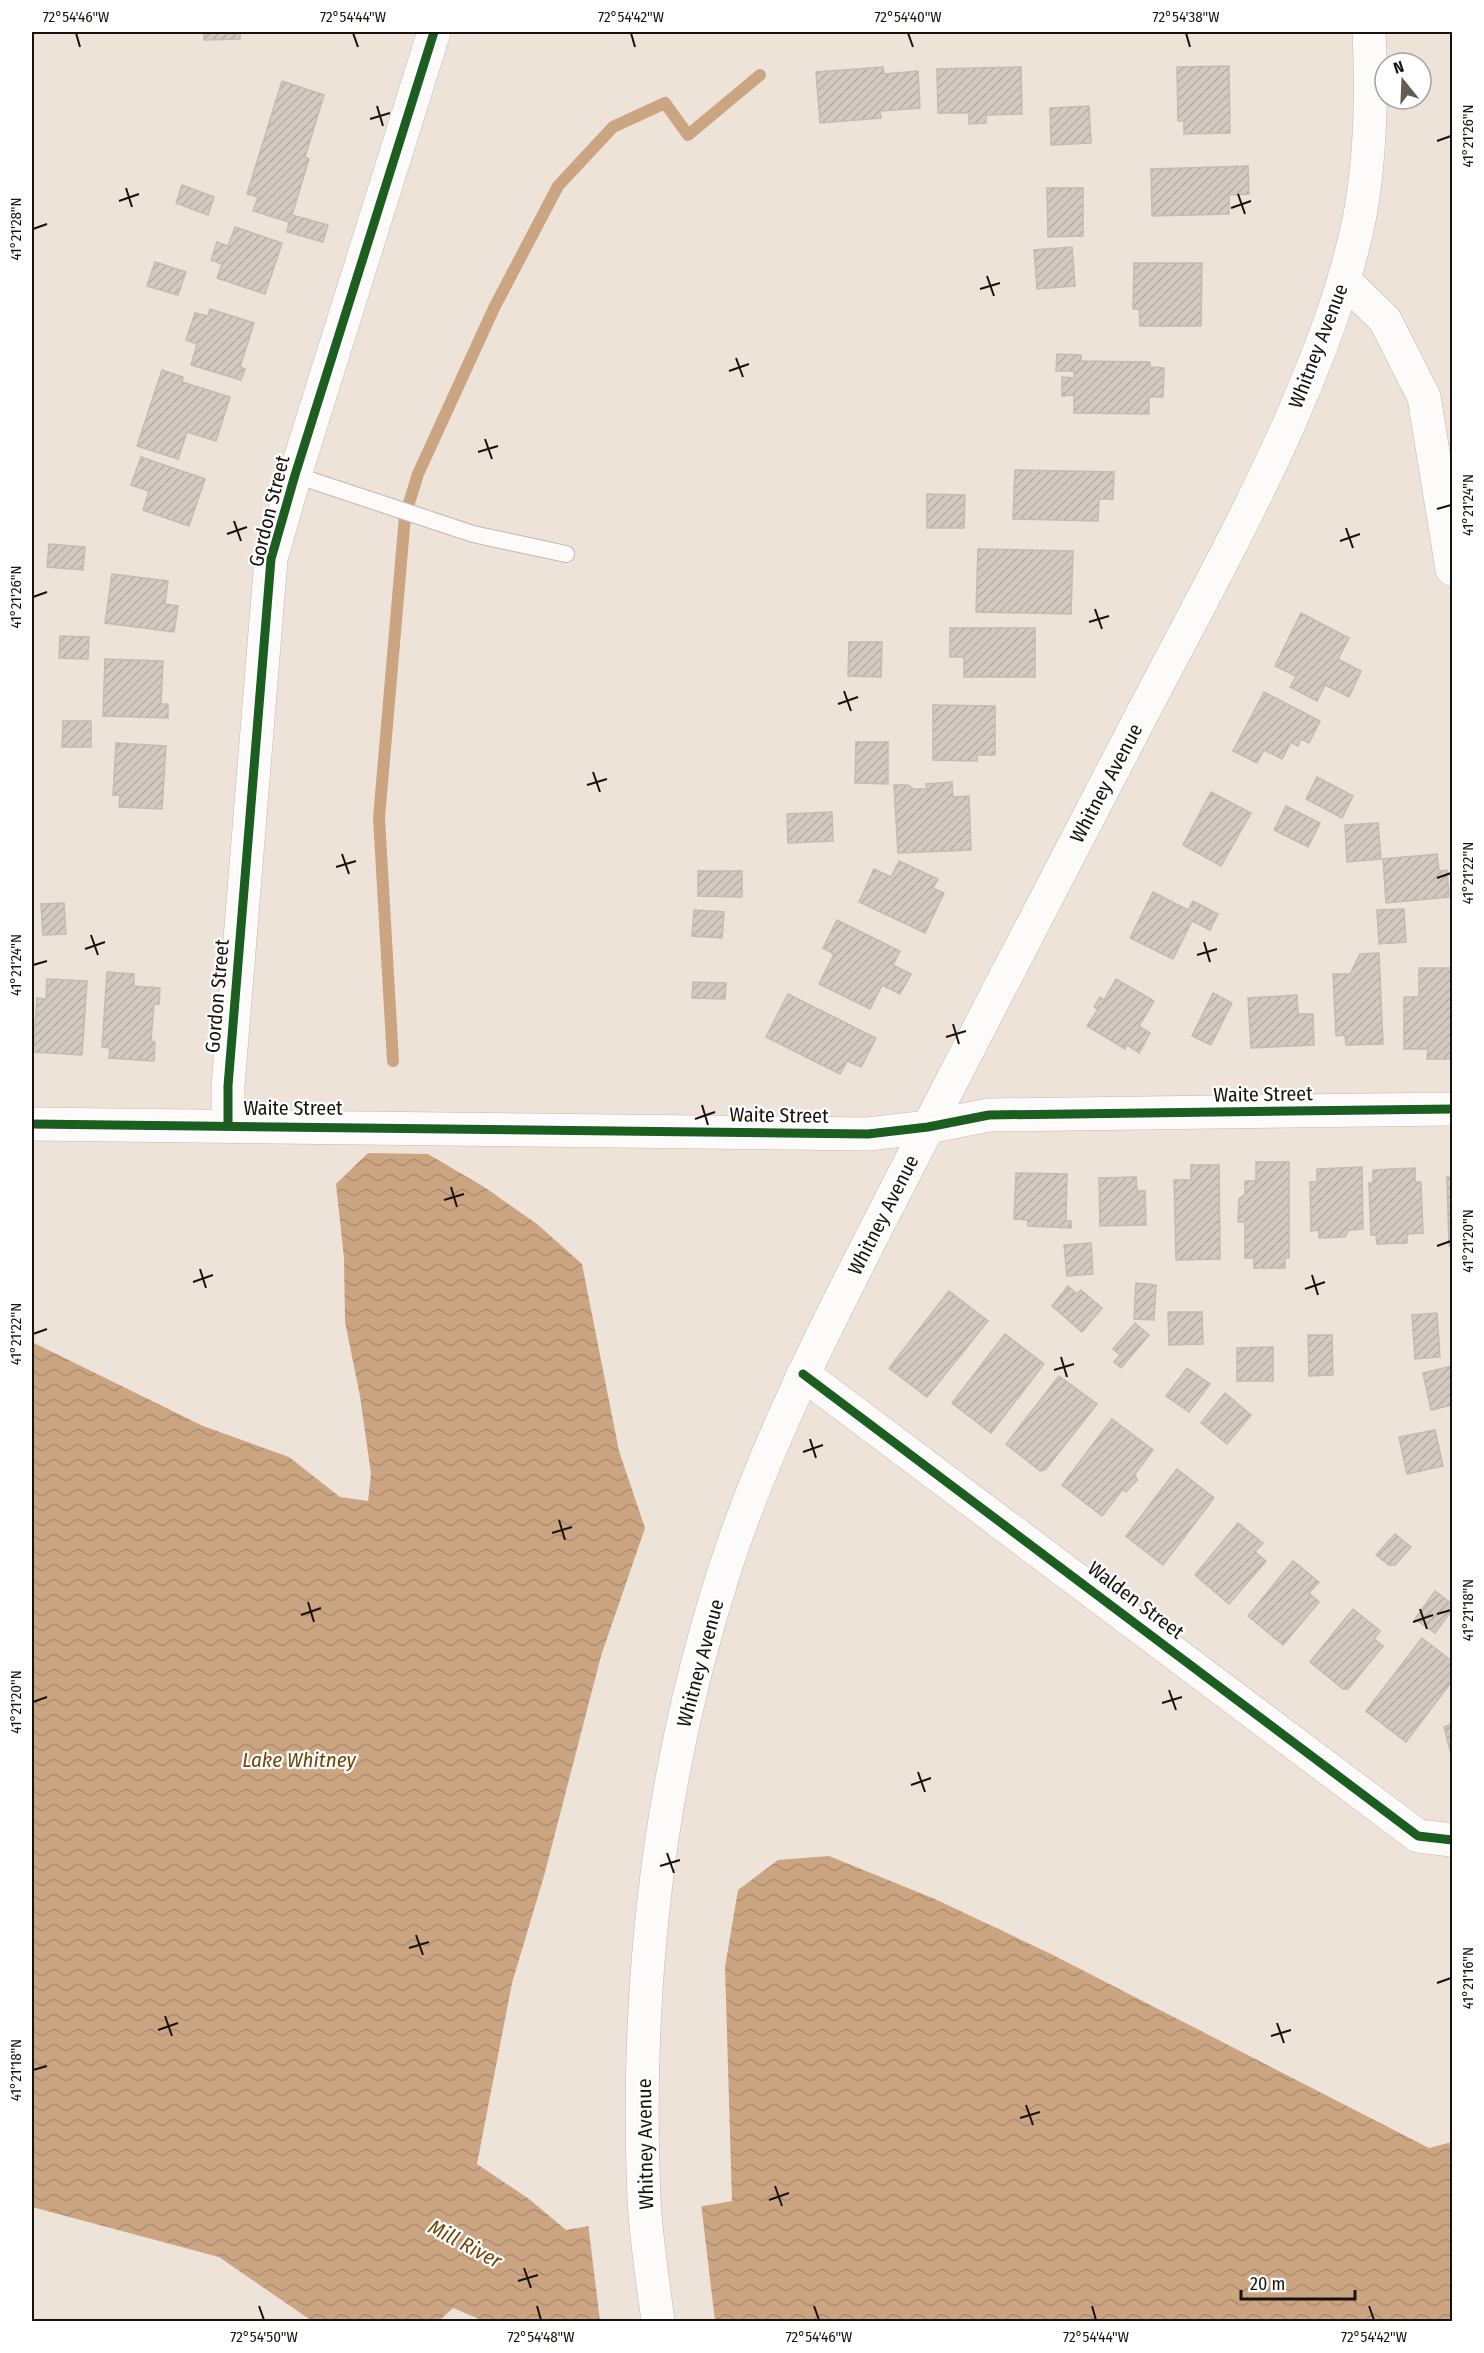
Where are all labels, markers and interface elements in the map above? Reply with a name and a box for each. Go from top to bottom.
text: 72°54'46"W [43,8,109,26]
text: 72°54'44"W [320,8,386,26]
text: 72°54'42"W [598,8,664,26]
text: 72°54'40"W [874,8,942,26]
text: 72°54'38"W [1153,8,1219,26]
north arrow [1373,51,1433,111]
text: N [1391,57,1406,78]
text: 41°21'26"N [1459,104,1477,168]
text: 41°21'28"N [7,197,25,261]
street label: Whitney Avenue [1283,280,1353,412]
street label: Gordon Street [244,452,295,569]
text: 41°21'24"N [1459,474,1477,536]
text: 41°21'26"N [7,565,25,629]
street label: Whitney Avenue [1065,719,1147,847]
text: 41°21'22"N [1459,842,1477,904]
text: 41°21'24"N [7,934,25,996]
street label: Gordon Street [200,938,234,1054]
street label: Waite Street [1213,1081,1313,1107]
street label: Waite Street [243,1096,343,1120]
street label: Waite Street [729,1102,829,1128]
street label: Whitney Avenue [843,1151,923,1279]
text: 41°21'20"N [1459,1209,1477,1273]
text: 41°21'22"N [7,1303,25,1365]
street label: Walden Street [1083,1556,1189,1644]
text: 41°21'18"N [1459,1579,1477,1641]
street label: Whitney Avenue [671,1597,729,1729]
text: 41°21'20"N [7,1670,25,1734]
water label: Lake Whitney [242,1747,357,1773]
text: 41°21'16"N [1459,1947,1477,2009]
text: 41°21'18"N [7,2039,25,2101]
street label: Whitney Avenue [632,2078,658,2210]
water label: Mill River [424,2214,507,2274]
scale bar [1241,2263,1355,2301]
text: 20 m [1250,2273,1285,2295]
text: 72°54'50"W [230,2328,298,2346]
text: 72°54'48"W [508,2328,574,2346]
text: 72°54'46"W [786,2328,852,2346]
text: 72°54'44"W [1063,2328,1129,2346]
text: 72°54'42"W [1341,2328,1407,2346]

